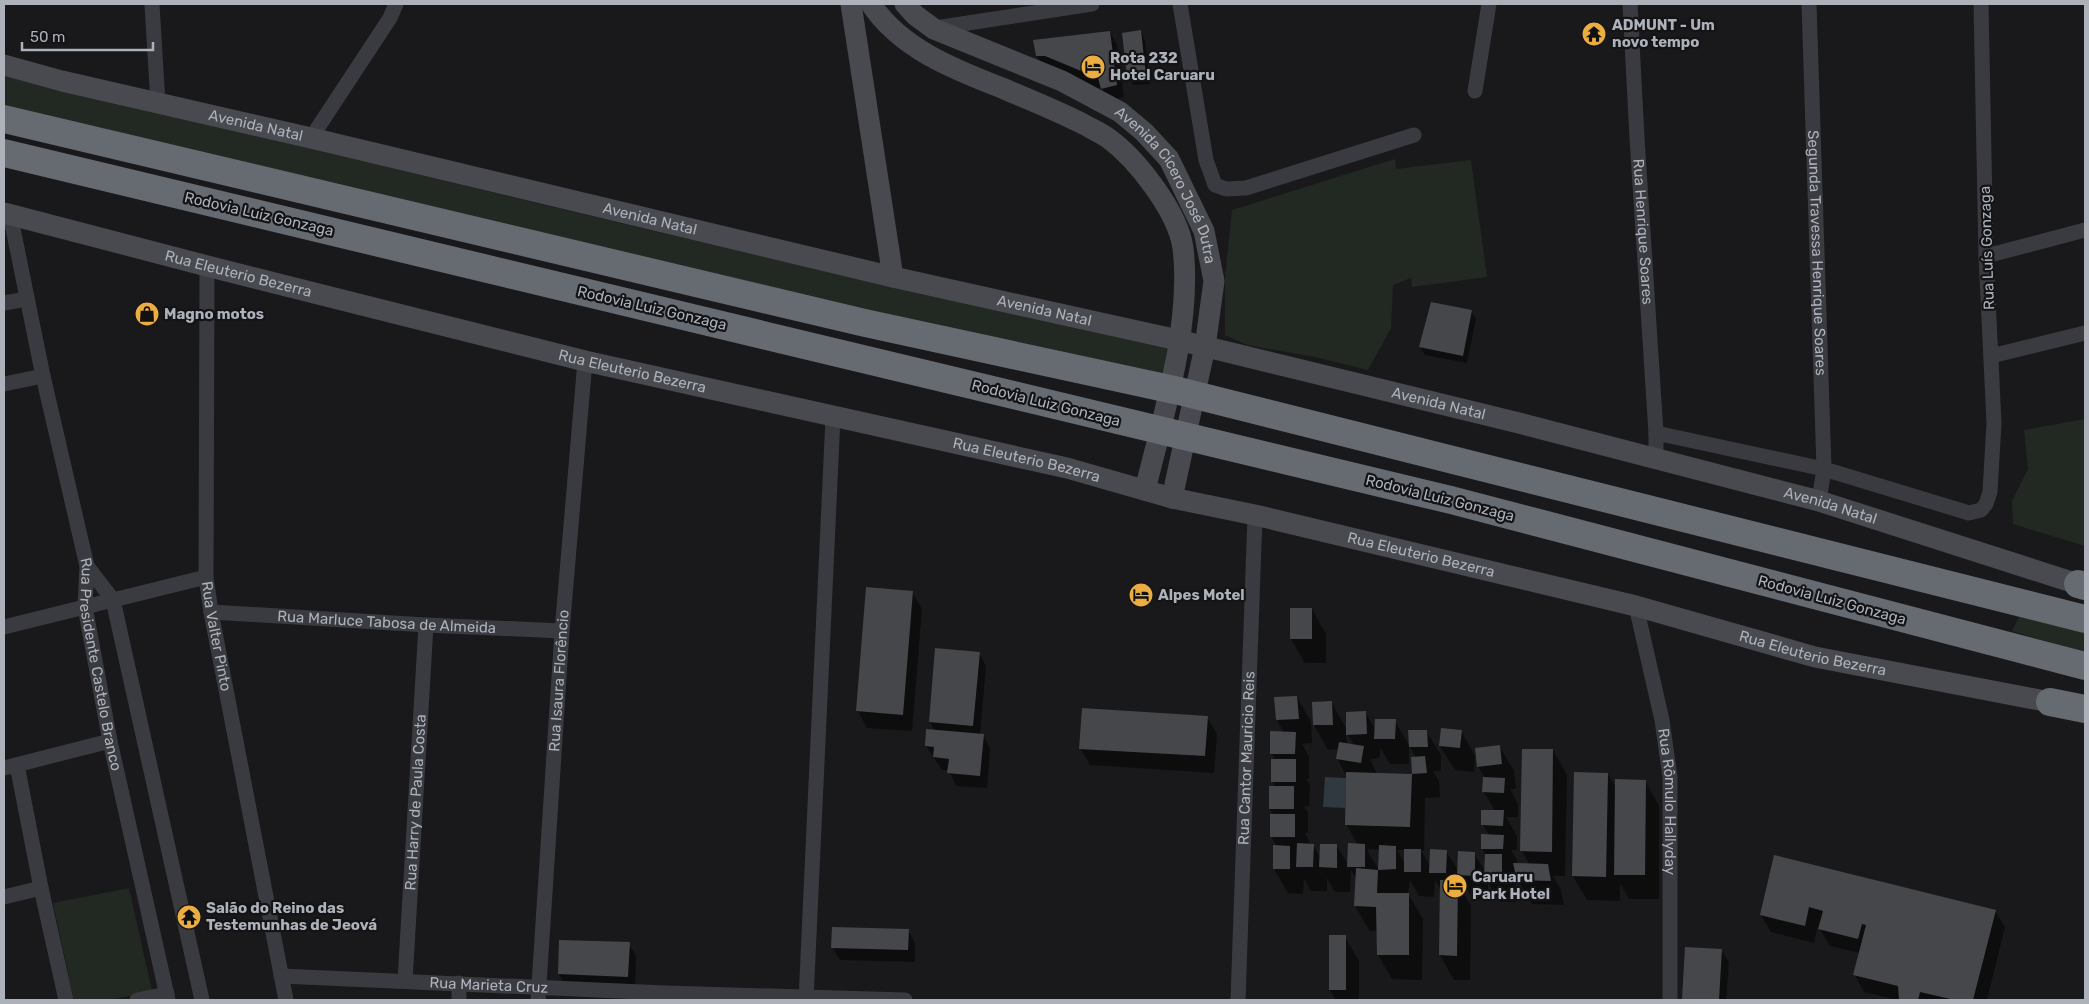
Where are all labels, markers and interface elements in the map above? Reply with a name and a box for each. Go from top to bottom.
place label: ADMUNT - Um novo tempo [1612,16,1715,51]
scale bar [22,20,154,52]
temple icon: ADMUNT - Um novo tempo [1581,21,1607,47]
text: 50 m [30,28,65,46]
place label: Rota 232 Hotel Caruaru [1110,49,1215,84]
hotel icon: Rota 232 Hotel Caruaru [1080,54,1106,80]
street label: Avenida Cícero José Dutra [1111,103,1219,265]
street label: Avenida Natal [207,106,305,145]
street label: Segunda Travessa Henrique Soares [1804,130,1830,376]
street label: Rua Henrique Soares [1629,158,1657,306]
street label: Rua Luís Gonzaga [1976,186,1998,310]
street label: Rodovia Luiz Gonzaga [183,188,335,240]
street label: Avenida Natal [601,199,699,239]
street label: Rua Eleuterio Bezerra [163,246,314,301]
street label: Rodovia Luiz Gonzaga [576,282,728,334]
street label: Avenida Natal [995,291,1093,330]
shop icon: Magno motos [134,301,160,327]
place label: Magno motos [164,305,264,323]
street label: Rua Eleuterio Bezerra [557,346,708,397]
street label: Rodovia Luiz Gonzaga [970,376,1122,430]
street label: Avenida Natal [1390,383,1487,424]
street label: Rua Eleuterio Bezerra [951,434,1102,486]
street label: Rodovia Luiz Gonzaga [1364,471,1516,525]
street label: Avenida Natal [1782,483,1879,528]
street label: Rua Eleuterio Bezerra [1346,528,1497,581]
street label: Rua Presidente Castelo Branco [76,556,125,773]
street label: Rodovia Luiz Gonzaga [1756,572,1908,628]
street label: Rua Valter Pinto [198,580,235,693]
hotel icon: Alpes Motel [1128,582,1154,608]
place label: Alpes Motel [1158,586,1245,604]
street label: Rua Marluce Tabosa de Almeida [277,607,497,637]
street label: Rua Isaura Florêncio [545,609,573,752]
street label: Rua Eleuterio Bezerra [1737,627,1888,679]
street label: Rua Cantor Mauricio Reis [1234,671,1259,845]
street label: Rua Harry de Paula Costa [401,714,430,891]
street label: Rua Rômulo Hallyday [1654,727,1679,875]
place label: Caruaru Park Hotel [1472,868,1550,903]
hotel icon: Caruaru Park Hotel [1442,873,1468,899]
place label: Salão do Reino das Testemunhas de Jeová [206,899,377,934]
temple icon: Salão do Reino das Testemunhas de Jeová [176,904,202,930]
street label: Rua Marieta Cruz [429,974,549,997]

